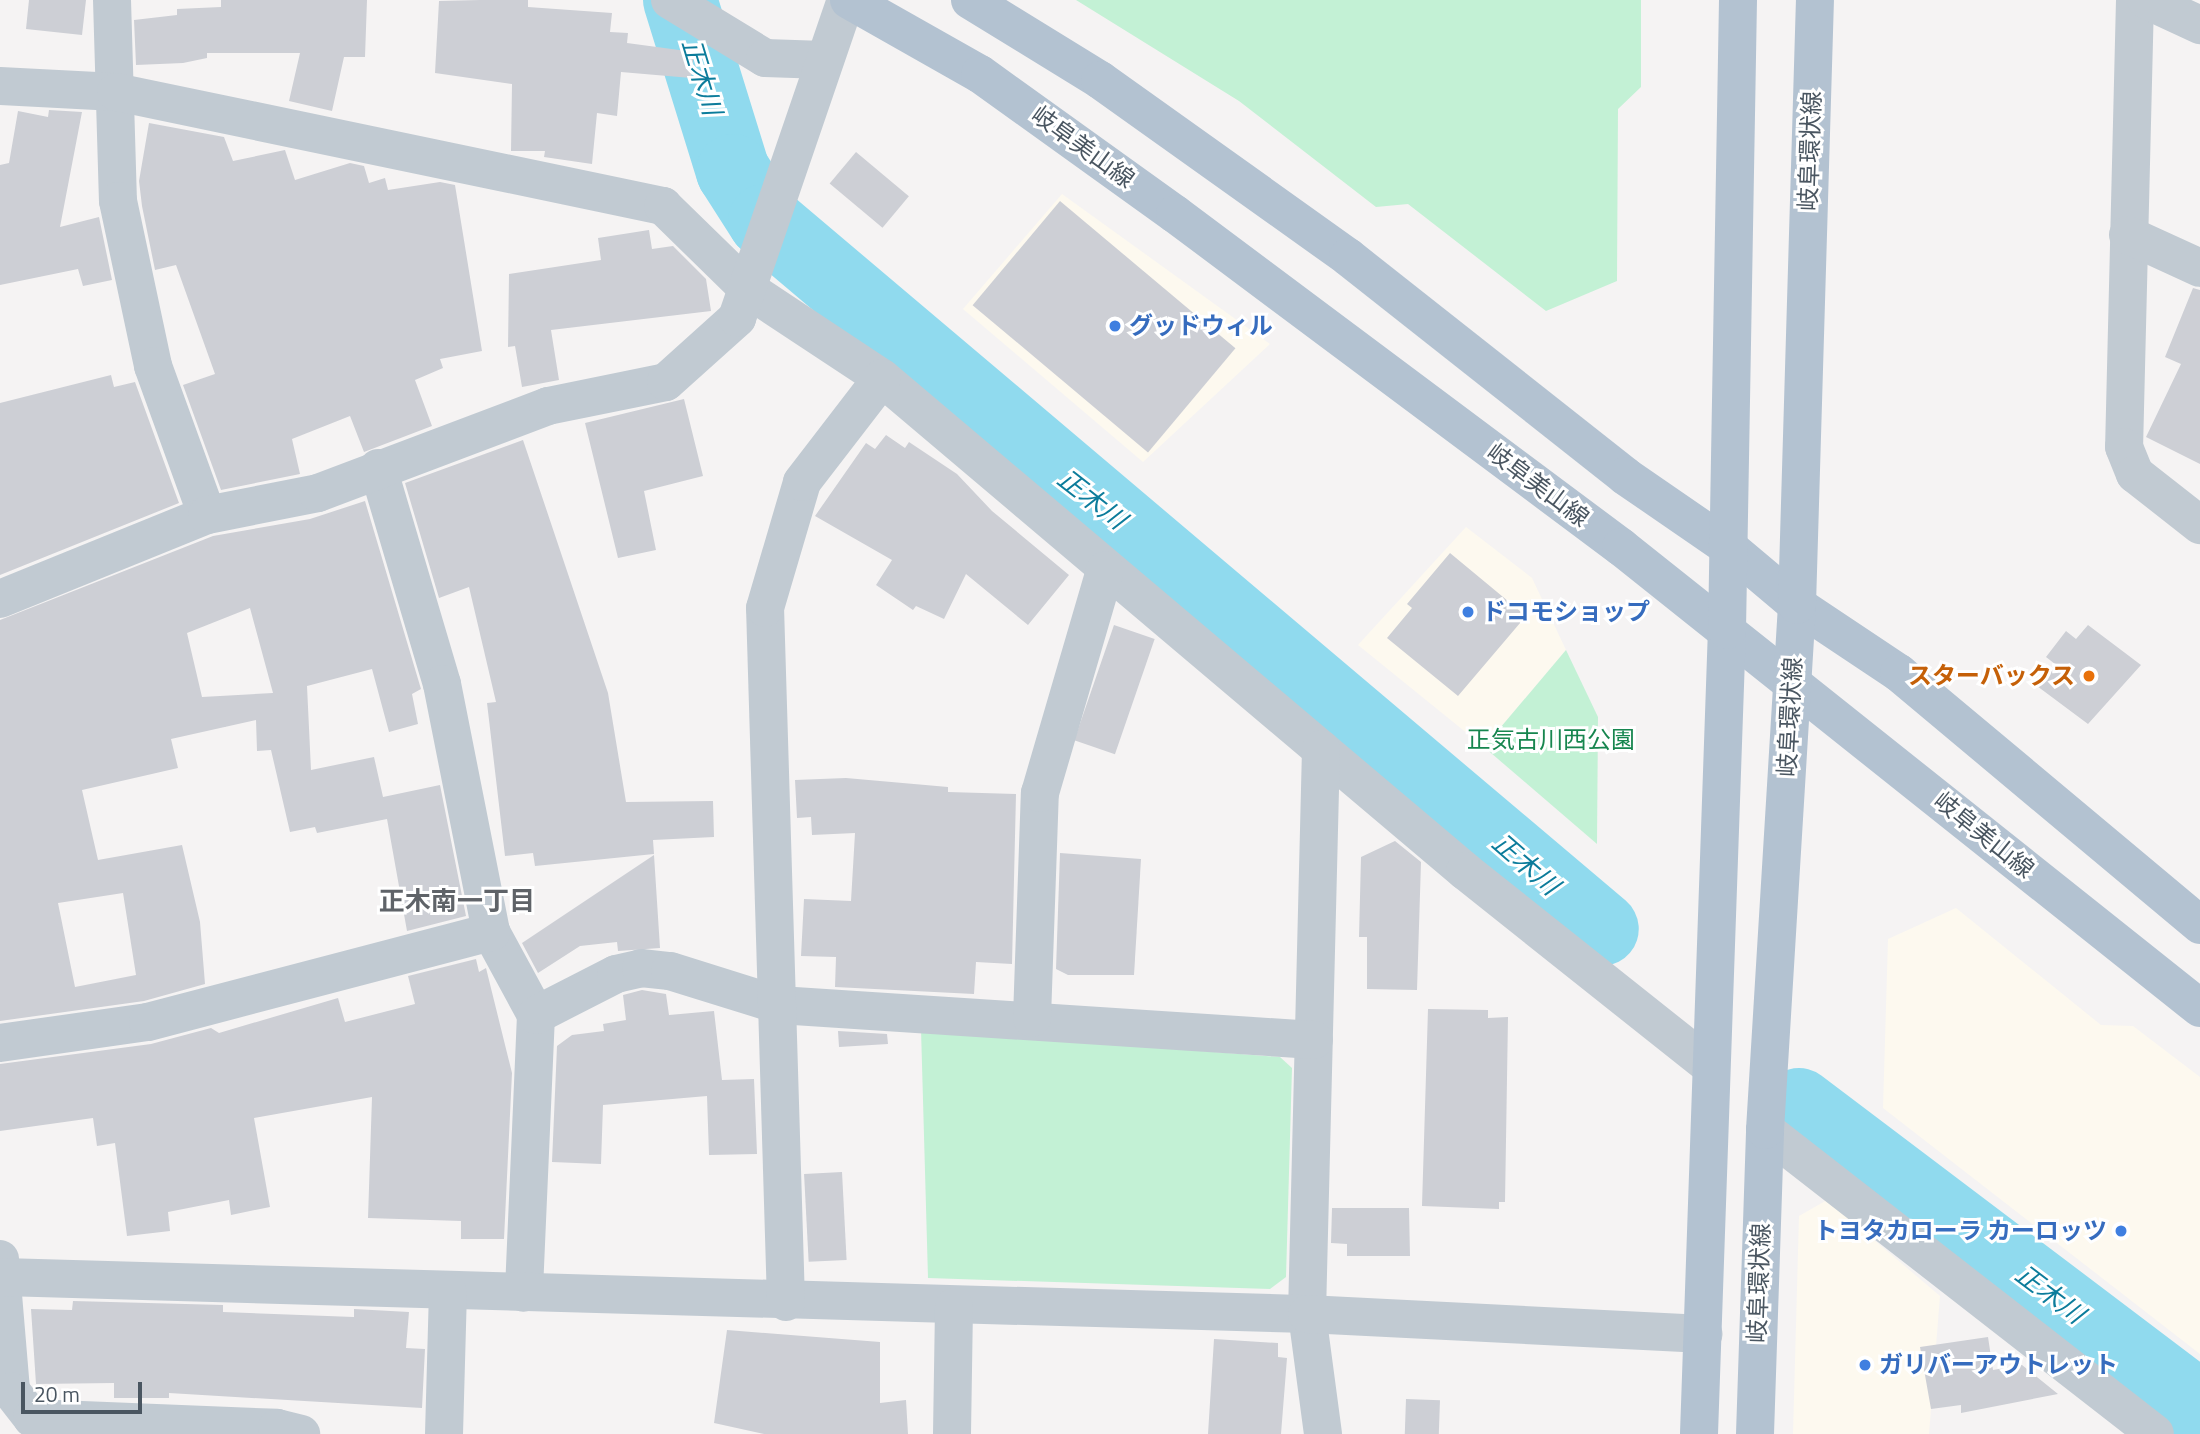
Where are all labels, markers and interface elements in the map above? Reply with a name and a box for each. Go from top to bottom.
water label: 正木川 [676,35,728,119]
street label: 岐阜環状線 [1794,91,1826,211]
street label: 岐阜美山線 [1026,100,1140,194]
place label: グッドウィル [1129,312,1273,340]
marker: グッドウィル [1107,318,1123,334]
street label: 岐阜美山線 [1481,437,1595,533]
water label: 正木川 [1052,463,1132,535]
place label: ドコモショップ [1482,598,1650,626]
marker: ドコモショップ [1460,604,1476,620]
street label: 岐阜環状線 [1772,656,1808,778]
place label: スターバックス [1907,662,2075,690]
marker: スターバックス [2081,668,2097,684]
park label: 正気古川西公園 [1467,726,1635,754]
street label: 岐阜美山線 [1928,786,2040,884]
water label: 正木川 [1486,827,1566,901]
district label: 正木南一丁目 [379,885,535,917]
place label: トヨタカローラ カーロッツ [1814,1217,2107,1245]
street label: 岐阜環状線 [1743,1223,1775,1343]
marker: トヨタカローラ カーロッツ [2113,1223,2129,1239]
water label: 正木川 [2009,1258,2091,1330]
place label: ガリバーアウトレット [1879,1351,2119,1379]
marker: ガリバーアウトレット [1857,1357,1873,1373]
scale bar [24,1368,145,1412]
text: 20 m [34,1378,80,1410]

